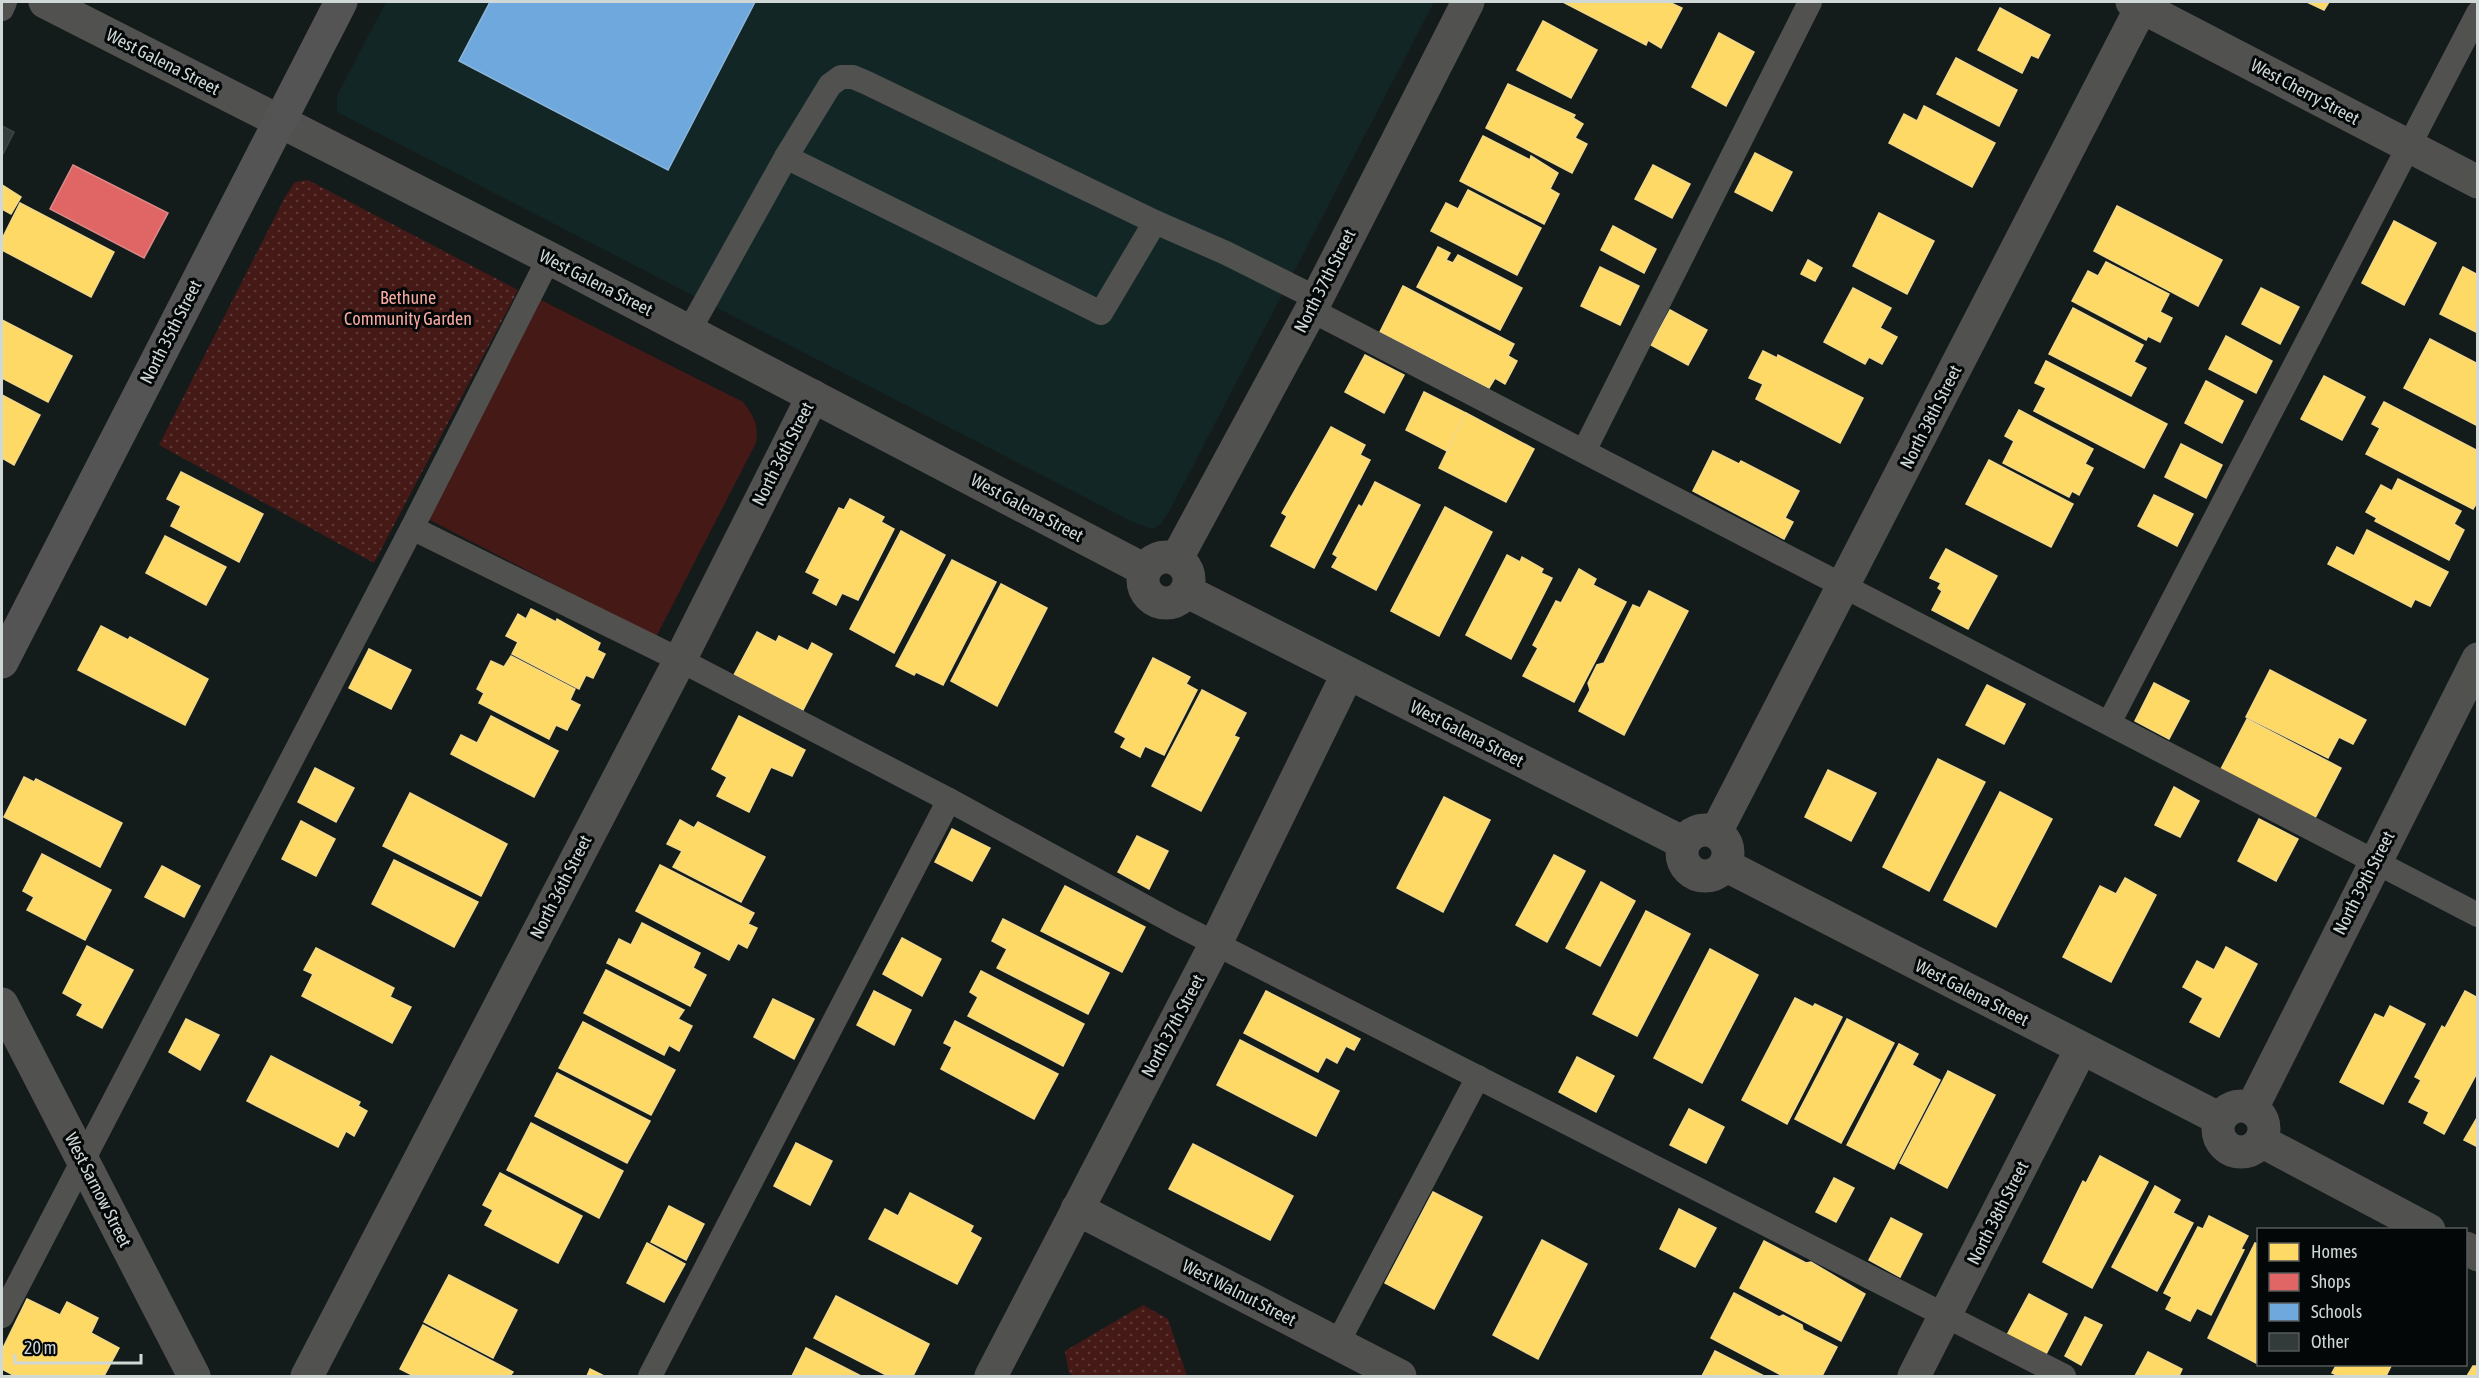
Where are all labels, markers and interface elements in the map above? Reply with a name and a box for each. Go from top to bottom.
street label: West Galena Street [103,24,223,99]
street label: West Cherry Street [2247,54,2363,129]
street label: North 37th Street [1289,225,1360,336]
street label: West Galena Street [536,245,656,320]
street label: North 35th Street [135,276,206,387]
park label: Bethune Community Garden [344,287,472,329]
street label: North 38th Street [1895,361,1966,472]
street label: North 36th Street [747,398,818,509]
street label: West Galena Street [967,469,1087,546]
street label: West Galena Street [1407,696,1527,771]
street label: North 39th Street [2328,827,2399,938]
street label: North 36th Street [525,831,596,942]
street label: West Galena Street [1912,955,2032,1030]
street label: North 37th Street [1137,971,1208,1081]
street label: West Sarnow Street [61,1129,136,1251]
street label: North 38th Street [1962,1157,2033,1268]
legend [2257,1228,2467,1366]
text: Homes [2311,1241,2357,1262]
street label: West Walnut Street [1179,1255,1300,1330]
text: Shops [2311,1271,2351,1292]
text: Schools [2311,1301,2362,1322]
scale bar [15,1327,141,1365]
text: Other [2311,1331,2350,1352]
text: 20 m [24,1337,56,1358]

